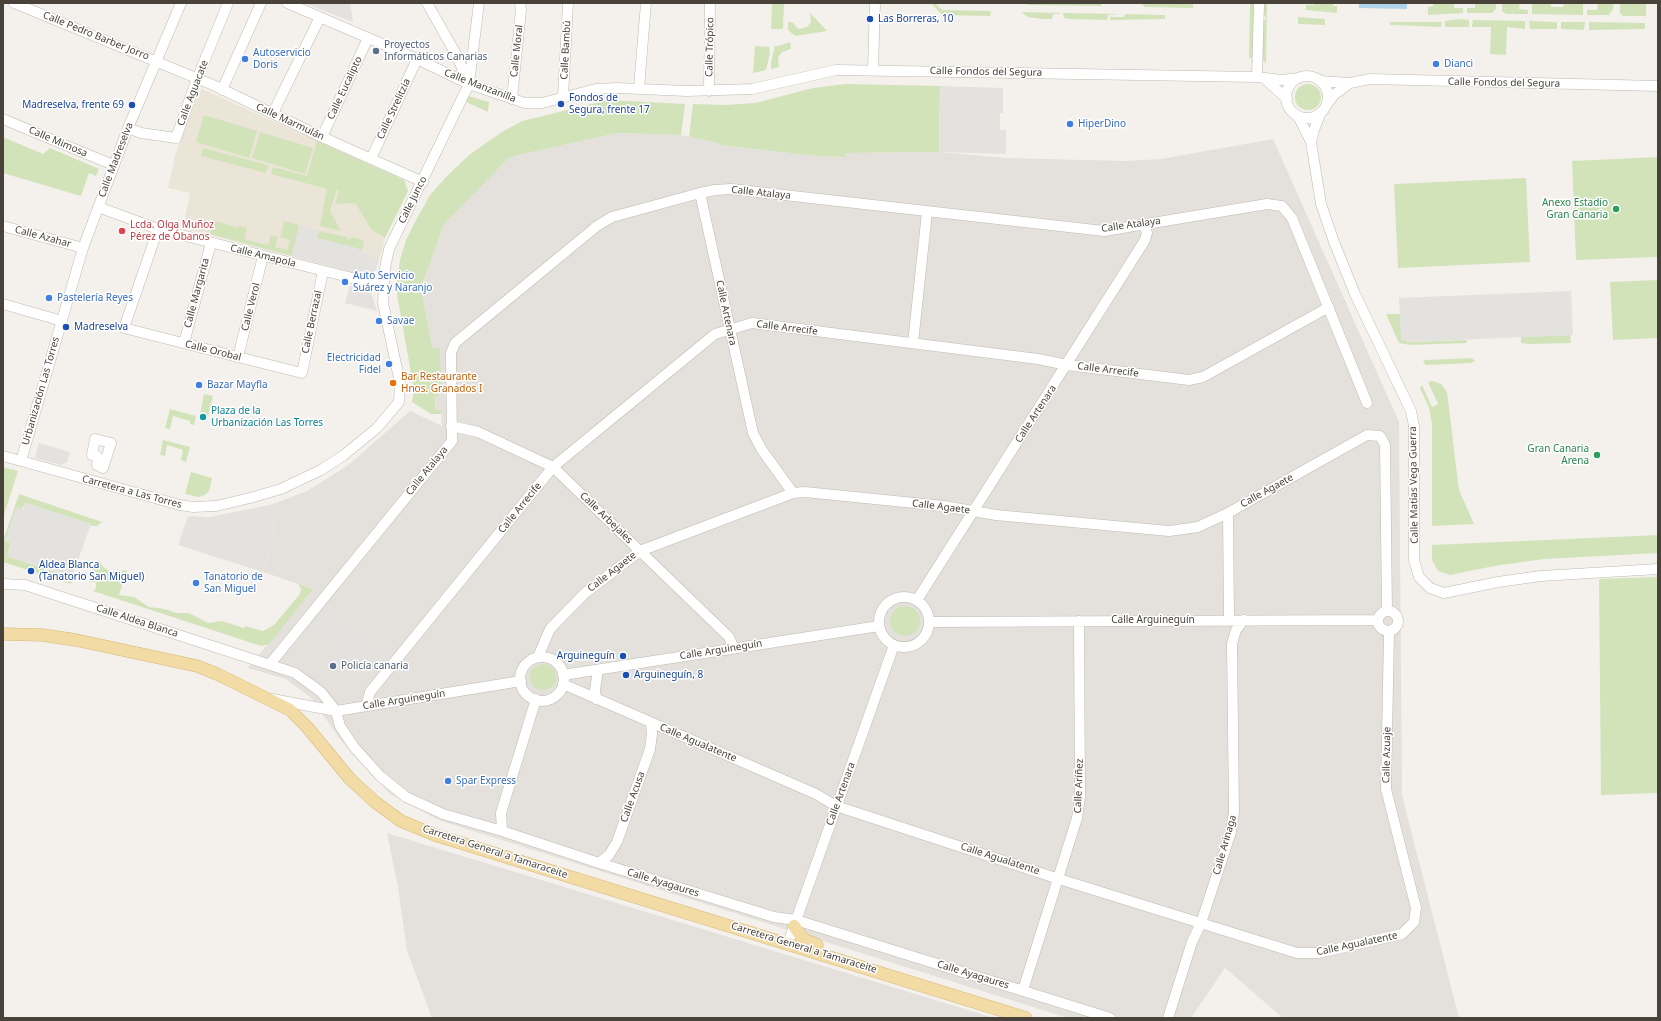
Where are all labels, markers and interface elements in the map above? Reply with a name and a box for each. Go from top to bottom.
street label: Calle Pedro Barber Jorro [41,9,151,63]
place label: Las Borreras, 10 [878,13,954,25]
marker: Las Borreras, 10 [865,14,875,24]
street label: Calle Trópico [703,17,717,77]
street label: Calle Bambú [558,20,574,80]
street label: Calle Moral [508,24,526,78]
place label: Proyectos Informáticos Canarias [384,39,487,62]
marker: Proyectos Informáticos Canarias [371,46,381,56]
place label: Autoservicio Doris [253,47,311,70]
marker: Autoservicio Doris [240,54,250,64]
street label: Calle Eucalipto [325,54,365,122]
street label: Calle Aguacate [175,58,211,128]
place label: Dianci [1444,58,1473,70]
marker: Dianci [1431,59,1441,69]
street label: Calle Fondos del Segura [930,65,1042,79]
street label: Calle Manzanilla [442,67,518,105]
street label: Calle Fondos del Segura [1448,76,1560,90]
street label: Calle Strelitzia [375,77,413,141]
place label: Fondos de Segura, frente 17 [569,92,650,116]
place label: Madreselva, frente 69 [22,99,124,111]
marker: Fondos de Segura, frente 17 [556,99,566,109]
marker: Madreselva, frente 69 [127,100,137,110]
street label: Calle Marmulán [254,101,326,143]
place label: HiperDino [1078,118,1126,130]
marker: HiperDino [1065,119,1075,129]
street label: Calle Madreselva [96,121,136,199]
street label: Calle Mimosa [27,124,89,160]
street label: Calle Junco [396,174,430,226]
street label: Calle Atalaya [731,184,791,202]
place label: Anexo Estadio Gran Canaria [1542,197,1608,220]
marker: Anexo Estadio Gran Canaria [1611,204,1621,214]
street label: Calle Atalaya [1101,215,1161,235]
place label: Lcda. Olga Muñoz Pérez de Óbanos [130,219,214,242]
street label: Calle Azahar [13,224,73,250]
marker: Lcda. Olga Muñoz Pérez de Óbanos [117,226,127,236]
street label: Calle Amapola [229,242,297,270]
street label: Calle Margarita [182,257,212,329]
place label: Auto Servicio Suárez y Naranjo [353,270,432,294]
marker: Auto Servicio Suárez y Naranjo [340,277,350,287]
street label: Calle Artenara [713,279,739,347]
street label: Calle Verol [239,282,263,332]
street label: Calle Berrazal [299,289,325,355]
place label: Pastelería Reyes [57,292,133,304]
marker: Pastelería Reyes [44,293,54,303]
place label: Savae [387,315,414,327]
marker: Savae [374,316,384,326]
street label: Calle Arrecife [756,318,818,338]
place label: Madreselva [74,321,128,333]
marker: Madreselva [61,322,71,332]
street label: Urbanización Las Torres [20,335,62,447]
street label: Calle Orobal [184,338,242,364]
place label: Electricidad Fidel [327,352,381,376]
marker: Electricidad Fidel [384,359,394,369]
street label: Calle Arrecife [1077,360,1139,380]
place label: Bar Restaurante Hnos. Granados I [401,371,482,394]
marker: Bar Restaurante Hnos. Granados I [388,378,398,388]
place label: Bazar Mayfla [207,379,268,391]
marker: Bazar Mayfla [194,380,204,390]
street label: Calle Artenara [1013,383,1059,445]
place label: Plaza de la Urbanización Las Torres [211,405,323,428]
marker: Plaza de la Urbanización Las Torres [198,412,208,422]
street label: Calle Matías Vega Guerra [1407,426,1421,544]
place label: Gran Canaria Arena [1527,443,1589,466]
street label: Calle Atalaya [404,444,450,498]
marker: Gran Canaria Arena [1592,450,1602,460]
street label: Calle Agaete [1239,472,1295,510]
street label: Carretera a Las Torres [81,473,183,511]
street label: Calle Arrecife [496,480,544,536]
street label: Calle Arbejales [577,490,635,546]
street label: Calle Agaete [911,497,971,517]
street label: Calle Agaete [585,549,639,595]
place label: Aldea Blanca (Tanatorio San Miguel) [39,559,144,582]
marker: Aldea Blanca (Tanatorio San Miguel) [26,566,36,576]
place label: Tanatorio de San Miguel [204,571,263,594]
marker: Tanatorio de San Miguel [191,578,201,588]
street label: Calle Aldea Blanca [94,602,180,640]
street label: Calle Arguineguín [1111,614,1195,626]
street label: Calle Arguineguín [679,638,763,662]
place label: Arguineguín [557,650,615,662]
marker: Arguineguín [618,651,628,661]
place label: Policía canaria [341,660,408,672]
marker: Policía canaria [328,661,338,671]
place label: Arguineguín, 8 [634,669,703,681]
marker: Arguineguín, 8 [621,670,631,680]
street label: Calle Arguineguín [362,688,446,712]
street label: Calle Agualatente [658,721,738,765]
street label: Calle Azuaje [1381,727,1393,783]
street label: Calle Aríñez [1072,758,1086,814]
street label: Calle Artenara [824,761,858,827]
street label: Calle Acusa [618,770,648,824]
place label: Spar Express [456,775,516,787]
marker: Spar Express [443,776,453,786]
street label: Calle Arinaga [1211,814,1239,876]
street label: Carretera General a Tamaraceite [421,823,569,881]
street label: Calle Agualatente [959,841,1041,877]
street label: Calle Ayagaures [626,866,700,900]
street label: Carretera General a Tamaraceite [730,920,878,976]
street label: Calle Agualatente [1315,930,1399,958]
street label: Calle Ayagaures [936,958,1010,992]

